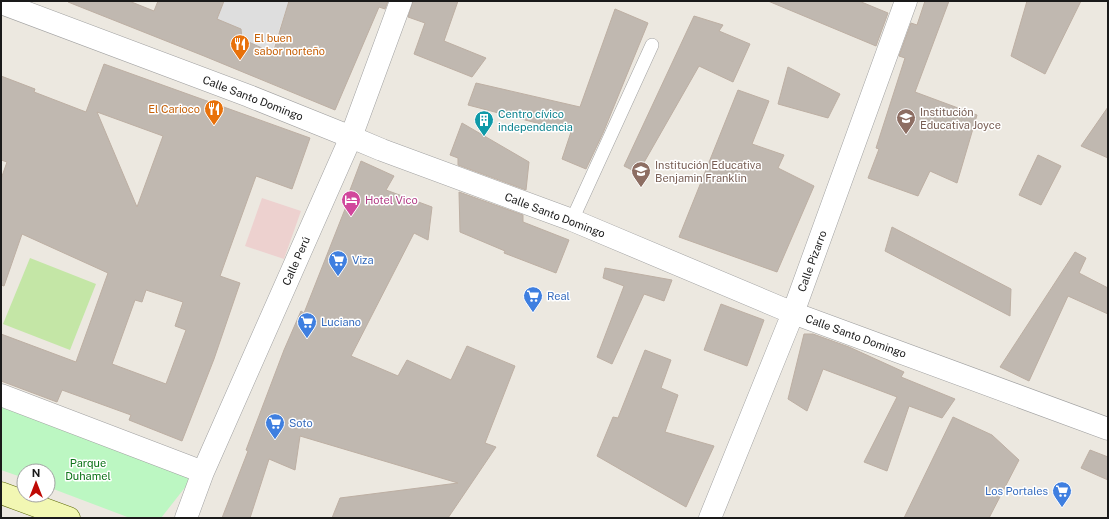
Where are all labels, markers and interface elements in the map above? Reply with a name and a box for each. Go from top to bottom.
place label: El buen sabor norteño [254,32,325,57]
restaurant icon: El buen sabor norteño [229,33,251,61]
street label: Calle Santo Domingo [201,73,305,123]
restaurant icon: El Carioco [203,98,225,126]
place label: El Carioco [148,103,200,115]
place label: Institución Educativa Joyce [920,106,1001,131]
school or university icon: Institución Educativa Joyce [895,107,917,135]
place label: Centro cívico independencia [498,108,573,133]
building icon: Centro cívico independencia [473,109,495,137]
place label: Institución Educativa Benjamin Franklin [655,159,761,184]
school or university icon: Institución Educativa Benjamin Franklin [630,160,652,188]
hotel icon: Hotel Vico [340,189,362,217]
street label: Calle Santo Domingo [503,190,607,240]
place label: Hotel Vico [365,194,418,206]
street label: Calle Pizarro [795,229,829,293]
street label: Calle Perú [280,235,312,287]
supermarket icon: Viza [327,249,349,277]
place label: Viza [352,254,374,266]
supermarket icon: Real [522,285,544,313]
place label: Real [547,290,570,302]
supermarket icon: Luciano [296,311,318,339]
street label: Calle Santo Domingo [804,312,908,360]
place label: Luciano [321,316,361,328]
supermarket icon: Soto [264,412,286,440]
place label: Soto [289,417,313,429]
park label: Parque Duhamel [65,457,111,482]
north arrow [16,463,56,503]
text: N [32,467,40,479]
supermarket icon: Los Portales [1051,480,1073,508]
place label: Los Portales [985,485,1048,497]

